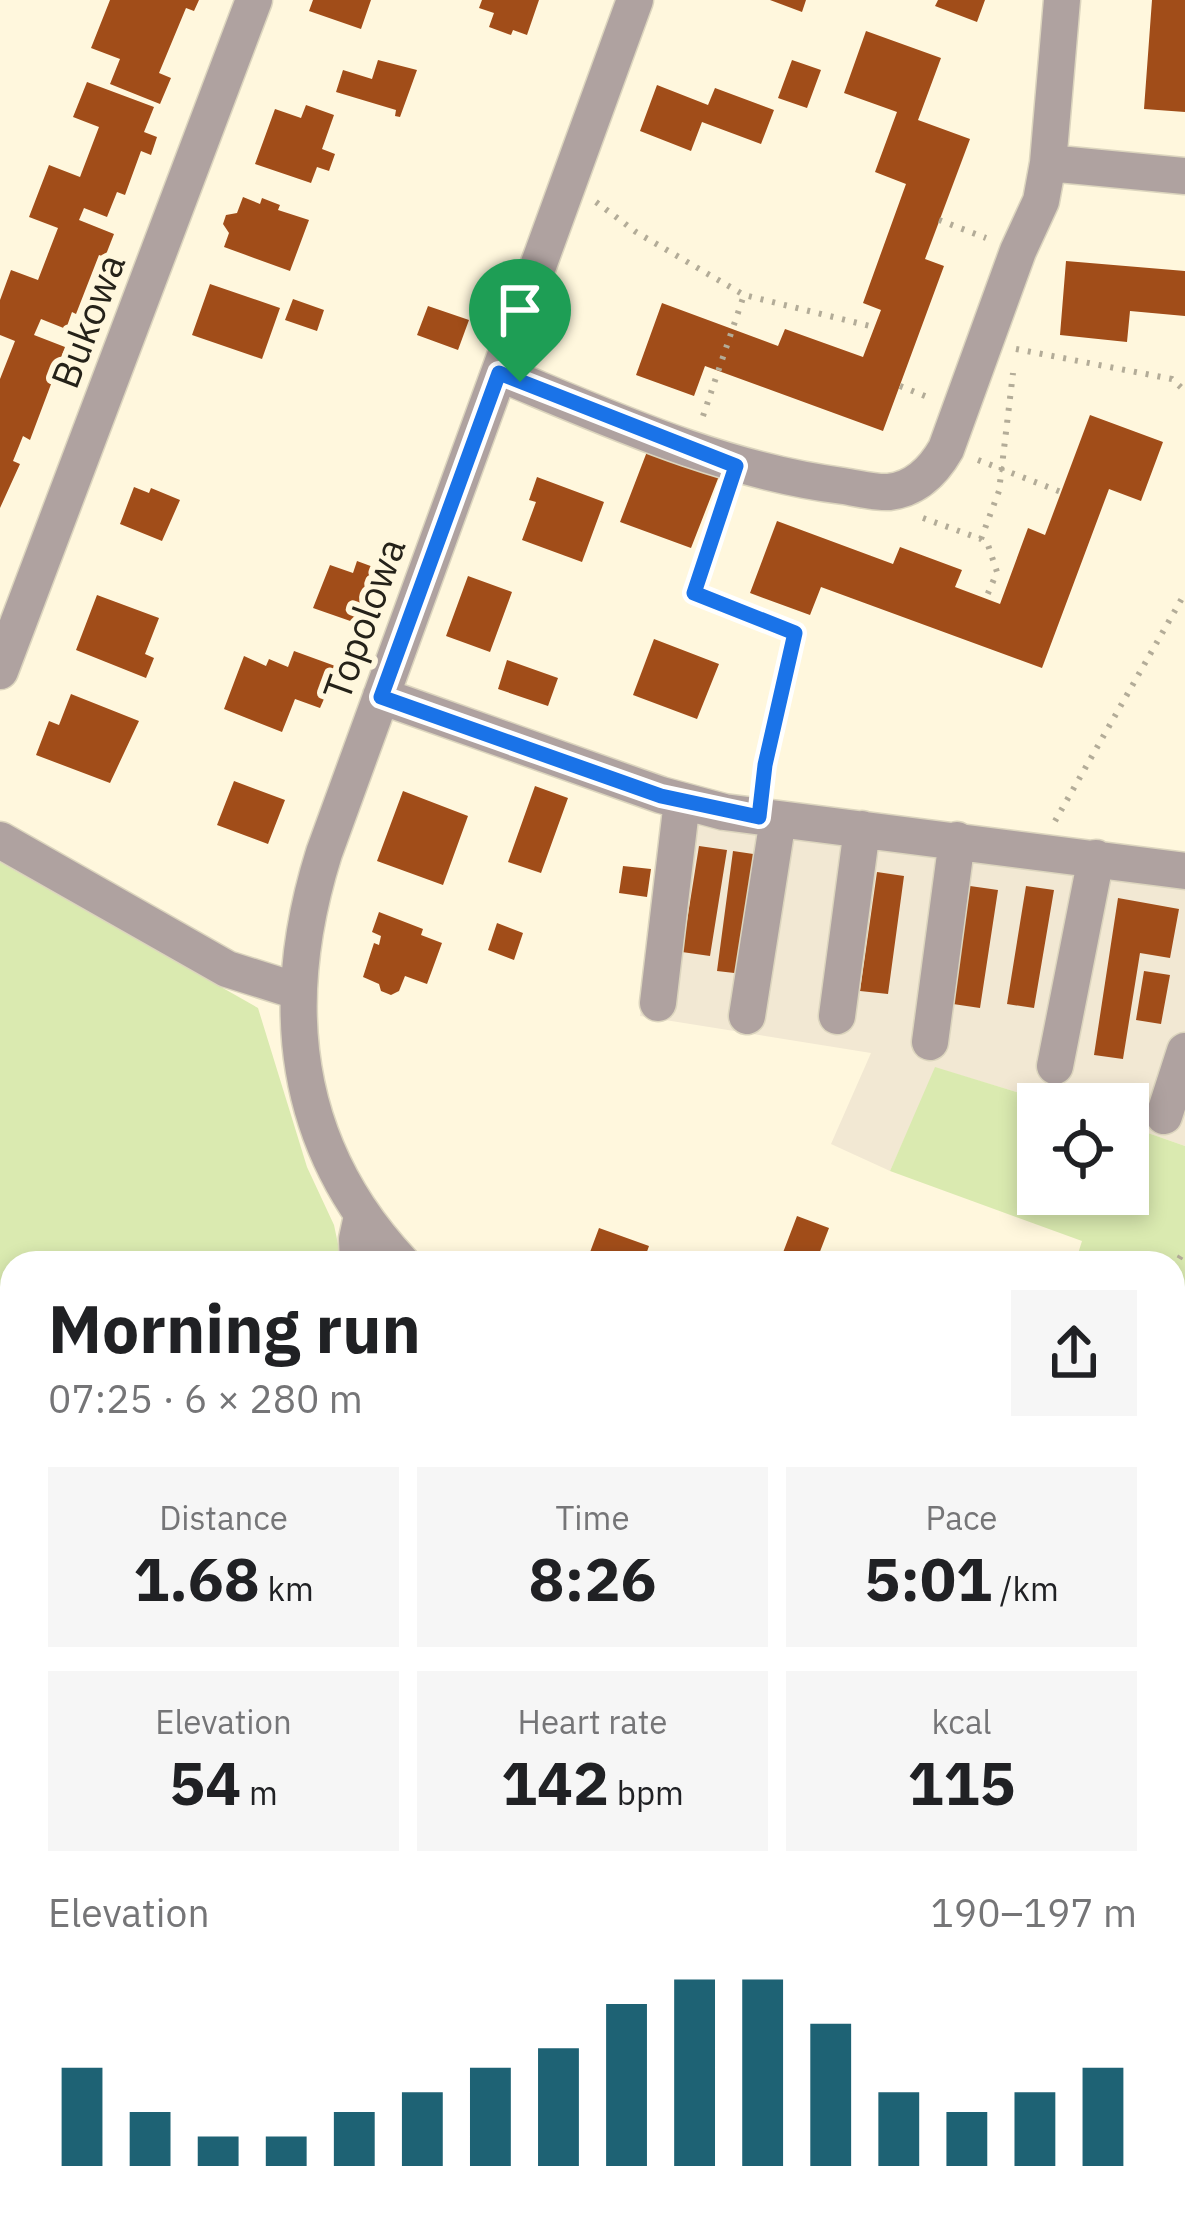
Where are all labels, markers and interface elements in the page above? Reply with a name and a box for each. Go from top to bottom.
street label: Bukowa [39,247,136,395]
pin [469,259,571,382]
icon: arrive [487,277,553,343]
street label: Topolowa [311,531,416,707]
map controls [1017,1083,1149,1215]
button: locate [1017,1083,1149,1215]
text: Morning run [48,1285,421,1371]
button: share [1011,1290,1137,1416]
text: 07:25 · 6 × 280 m [48,1373,363,1424]
text: Distance [159,1496,288,1539]
text: Time [555,1496,630,1539]
text: Pace [926,1496,997,1539]
text: 1.68 [133,1539,260,1618]
text: 8:26 [529,1539,656,1618]
text: 5:01 [864,1539,992,1618]
text: km [260,1567,314,1610]
text: /km [992,1567,1059,1610]
text: Elevation [155,1700,292,1743]
text: Heart rate [518,1700,667,1743]
text: kcal [931,1700,992,1743]
text: 54 [169,1743,241,1822]
text: 142 [501,1743,609,1822]
text: 115 [908,1743,1016,1822]
text: m [241,1771,278,1814]
text: bpm [609,1771,684,1814]
text: Elevation [48,1887,210,1938]
text: 190–197 m [930,1887,1137,1938]

